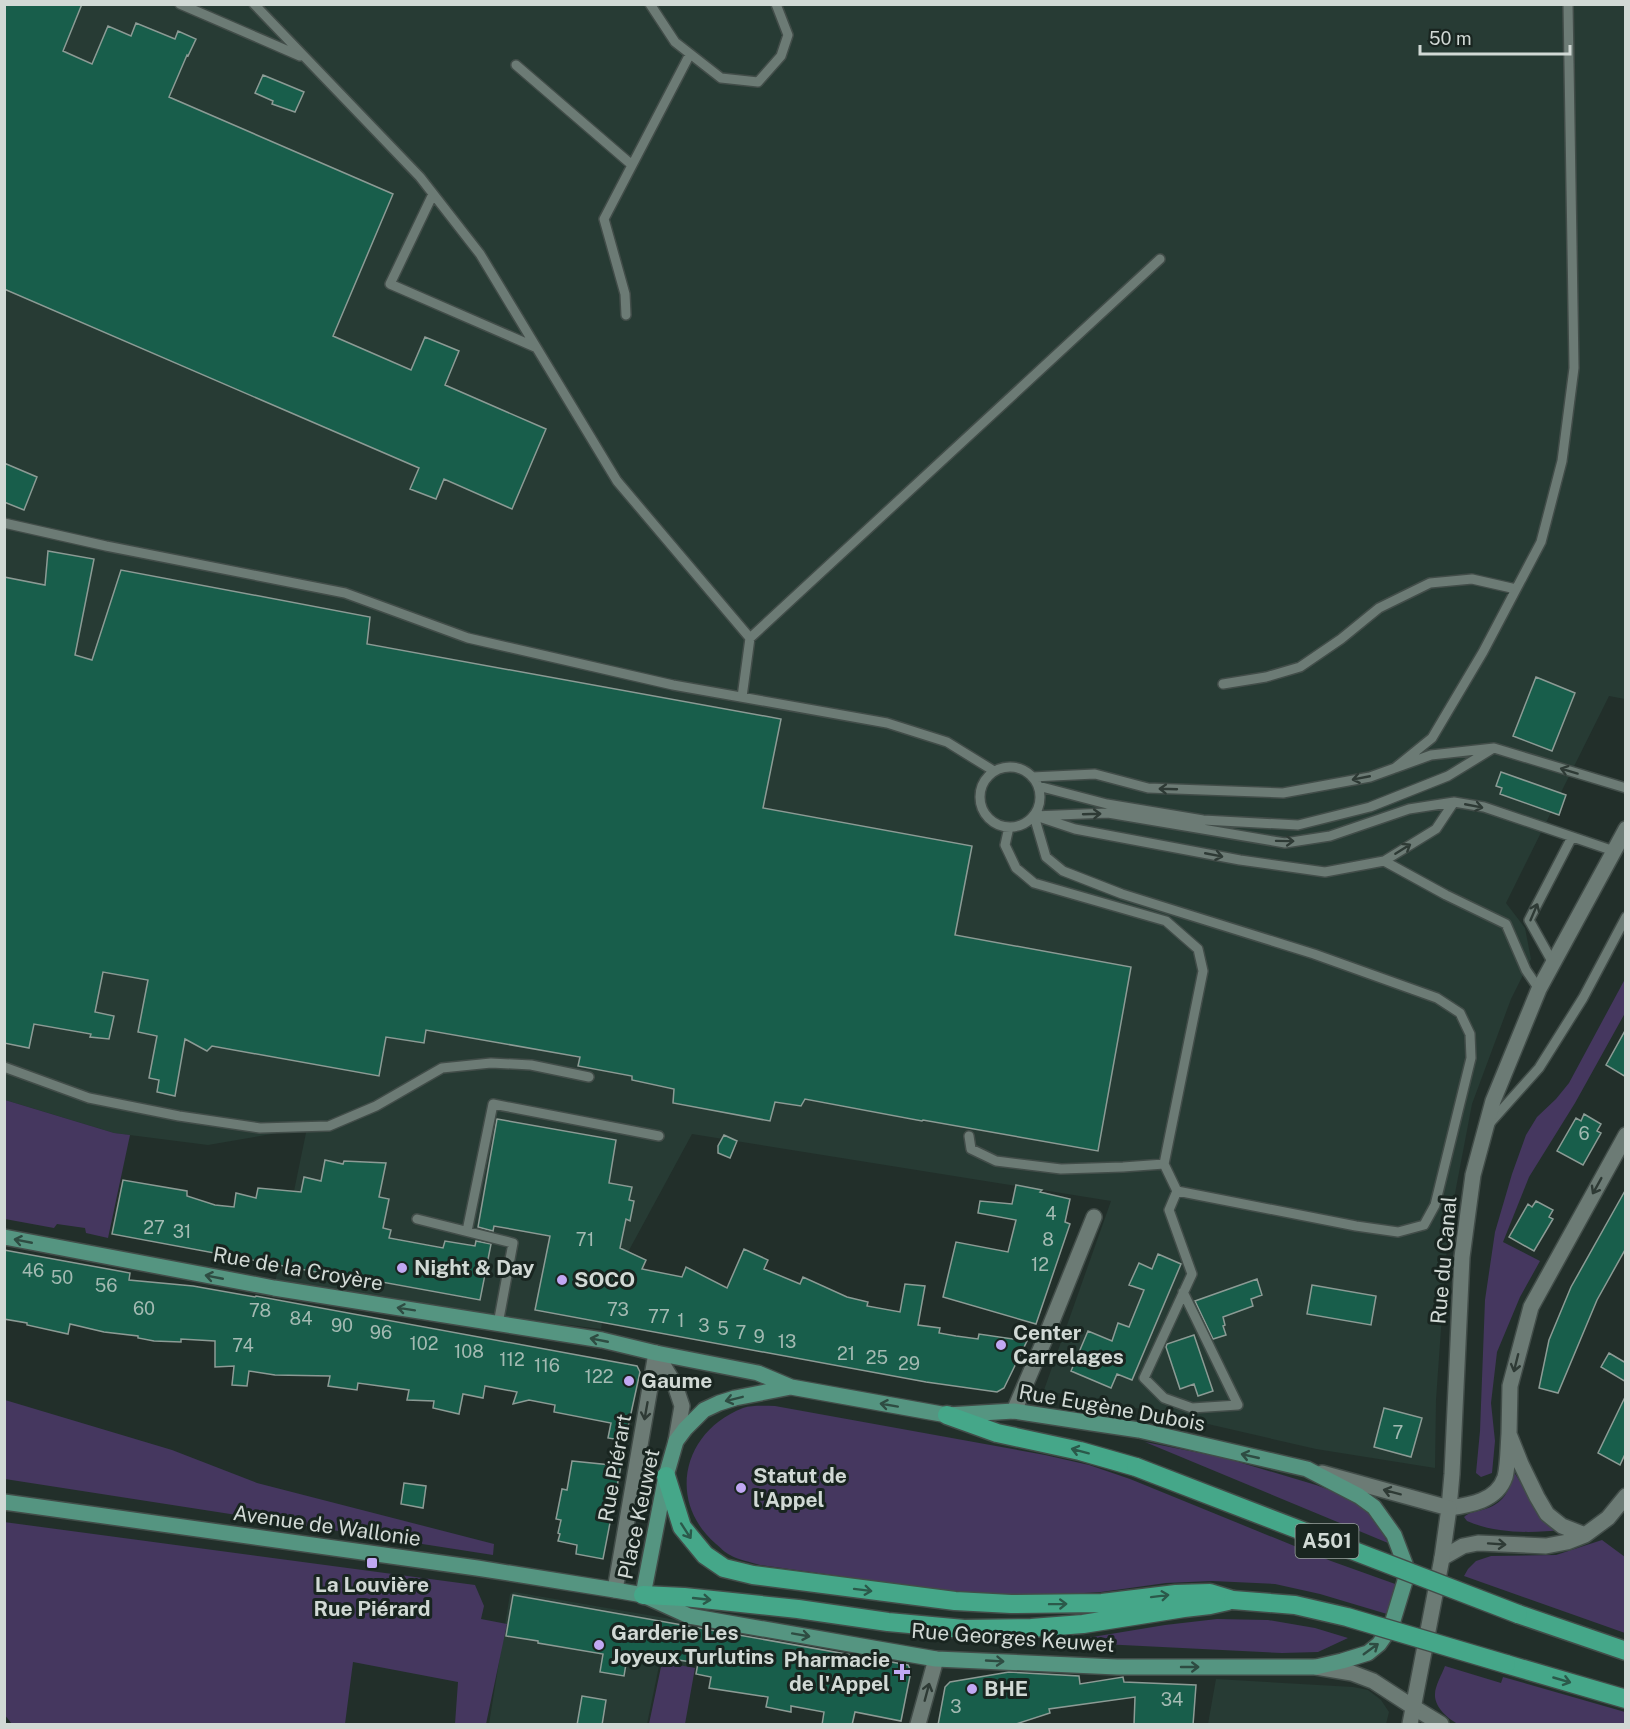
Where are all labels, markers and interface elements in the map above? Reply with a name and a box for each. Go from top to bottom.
scale bar [1420,18,1570,56]
text: 50 m [1429,28,1472,49]
one-way arrow [1560,765,1579,776]
one-way arrow [1352,773,1371,784]
one-way arrow [1158,783,1178,795]
one-way arrow [1464,801,1483,812]
one-way arrow [1082,808,1102,819]
one-way arrow [1274,835,1294,847]
one-way arrow [1394,843,1411,855]
one-way arrow [1203,850,1223,861]
one-way arrow [1529,903,1540,921]
house number: 6 [1578,1123,1590,1144]
one-way arrow [1591,1177,1602,1195]
street label: Rue du Canal [1425,1195,1462,1325]
house number: 4 [1045,1203,1057,1224]
house number: 27 [143,1217,165,1238]
house number: 31 [173,1221,191,1242]
house number: 71 [576,1229,594,1250]
house number: 8 [1042,1229,1054,1250]
one-way arrow [13,1235,33,1246]
street label: Rue de la Croyère [211,1241,385,1296]
house number: 12 [1031,1254,1049,1275]
place label: Night & Day [414,1255,535,1280]
house number: 46 [22,1260,44,1281]
marker: Night & Day [395,1261,409,1275]
house number: 50 [51,1267,73,1288]
place label: SOCO [574,1267,635,1292]
one-way arrow [205,1271,225,1282]
marker: SOCO [555,1273,569,1287]
house number: 56 [95,1275,117,1296]
house number: 60 [133,1298,155,1319]
house number: 73 [607,1299,629,1320]
house number: 78 [249,1300,271,1321]
one-way arrow [397,1303,417,1314]
house number: 77 [648,1306,670,1327]
house number: 84 [290,1308,312,1329]
house number: 1 [677,1310,685,1331]
house number: 90 [331,1315,353,1336]
house number: 3 [698,1315,710,1336]
house number: 5 [717,1318,729,1339]
place label: Center Carrelages [1013,1320,1124,1369]
house number: 96 [370,1322,392,1343]
house number: 7 [736,1322,746,1343]
house number: 9 [753,1326,765,1347]
house number: 13 [778,1331,796,1352]
house number: 102 [409,1333,439,1354]
one-way arrow [590,1334,609,1345]
house number: 74 [232,1335,254,1356]
marker: Center Carrelages [994,1338,1008,1352]
house number: 108 [454,1341,484,1362]
house number: 21 [837,1343,855,1364]
house number: 25 [866,1347,888,1368]
house number: 112 [499,1349,525,1370]
house number: 29 [898,1353,920,1374]
one-way arrow [1510,1353,1522,1372]
house number: 116 [534,1355,560,1376]
house number: 122 [585,1366,613,1387]
place label: Gaume [641,1368,712,1393]
marker: Gaume [622,1374,636,1388]
street label: Rue Eugène Dubois [1017,1379,1207,1436]
one-way arrow [724,1393,743,1405]
one-way arrow [880,1399,900,1410]
one-way arrow [640,1401,651,1420]
street label: Rue Piérart [593,1412,636,1524]
house number: 7 [1393,1422,1403,1443]
one-way arrow [1071,1445,1090,1456]
street label: Place Keuwet [612,1446,665,1582]
one-way arrow [1241,1450,1260,1461]
place label: Statut de l'Appel [753,1463,847,1512]
marker: Statut de l'Appel [734,1481,748,1495]
one-way arrow [1383,1486,1402,1498]
street label: Avenue de Wallonie [232,1500,423,1551]
one-way arrow [680,1522,693,1539]
road number: A501 [1296,1524,1358,1558]
one-way arrow [1487,1539,1507,1550]
marker: La Louvière Rue Piérard [365,1556,379,1570]
place label: La Louvière Rue Piérard [314,1572,430,1621]
one-way arrow [853,1585,873,1596]
one-way arrow [1150,1590,1170,1601]
one-way arrow [691,1594,711,1605]
one-way arrow [1047,1598,1067,1610]
street label: Rue Georges Keuwet [910,1618,1116,1657]
place label: Garderie Les Joyeux Turlutins [611,1620,774,1669]
one-way arrow [790,1630,810,1641]
marker: Garderie Les Joyeux Turlutins [592,1638,606,1652]
one-way arrow [1363,1643,1379,1655]
place label: Pharmacie de l'Appel [784,1647,890,1696]
one-way arrow [984,1656,1004,1667]
one-way arrow [1179,1661,1199,1673]
marker: Pharmacie de l'Appel [895,1665,909,1679]
one-way arrow [1552,1675,1571,1686]
place label: BHE [984,1676,1028,1701]
one-way arrow [922,1682,933,1701]
marker: BHE [965,1682,979,1696]
house number: 34 [1161,1689,1183,1710]
house number: 3 [950,1696,962,1717]

